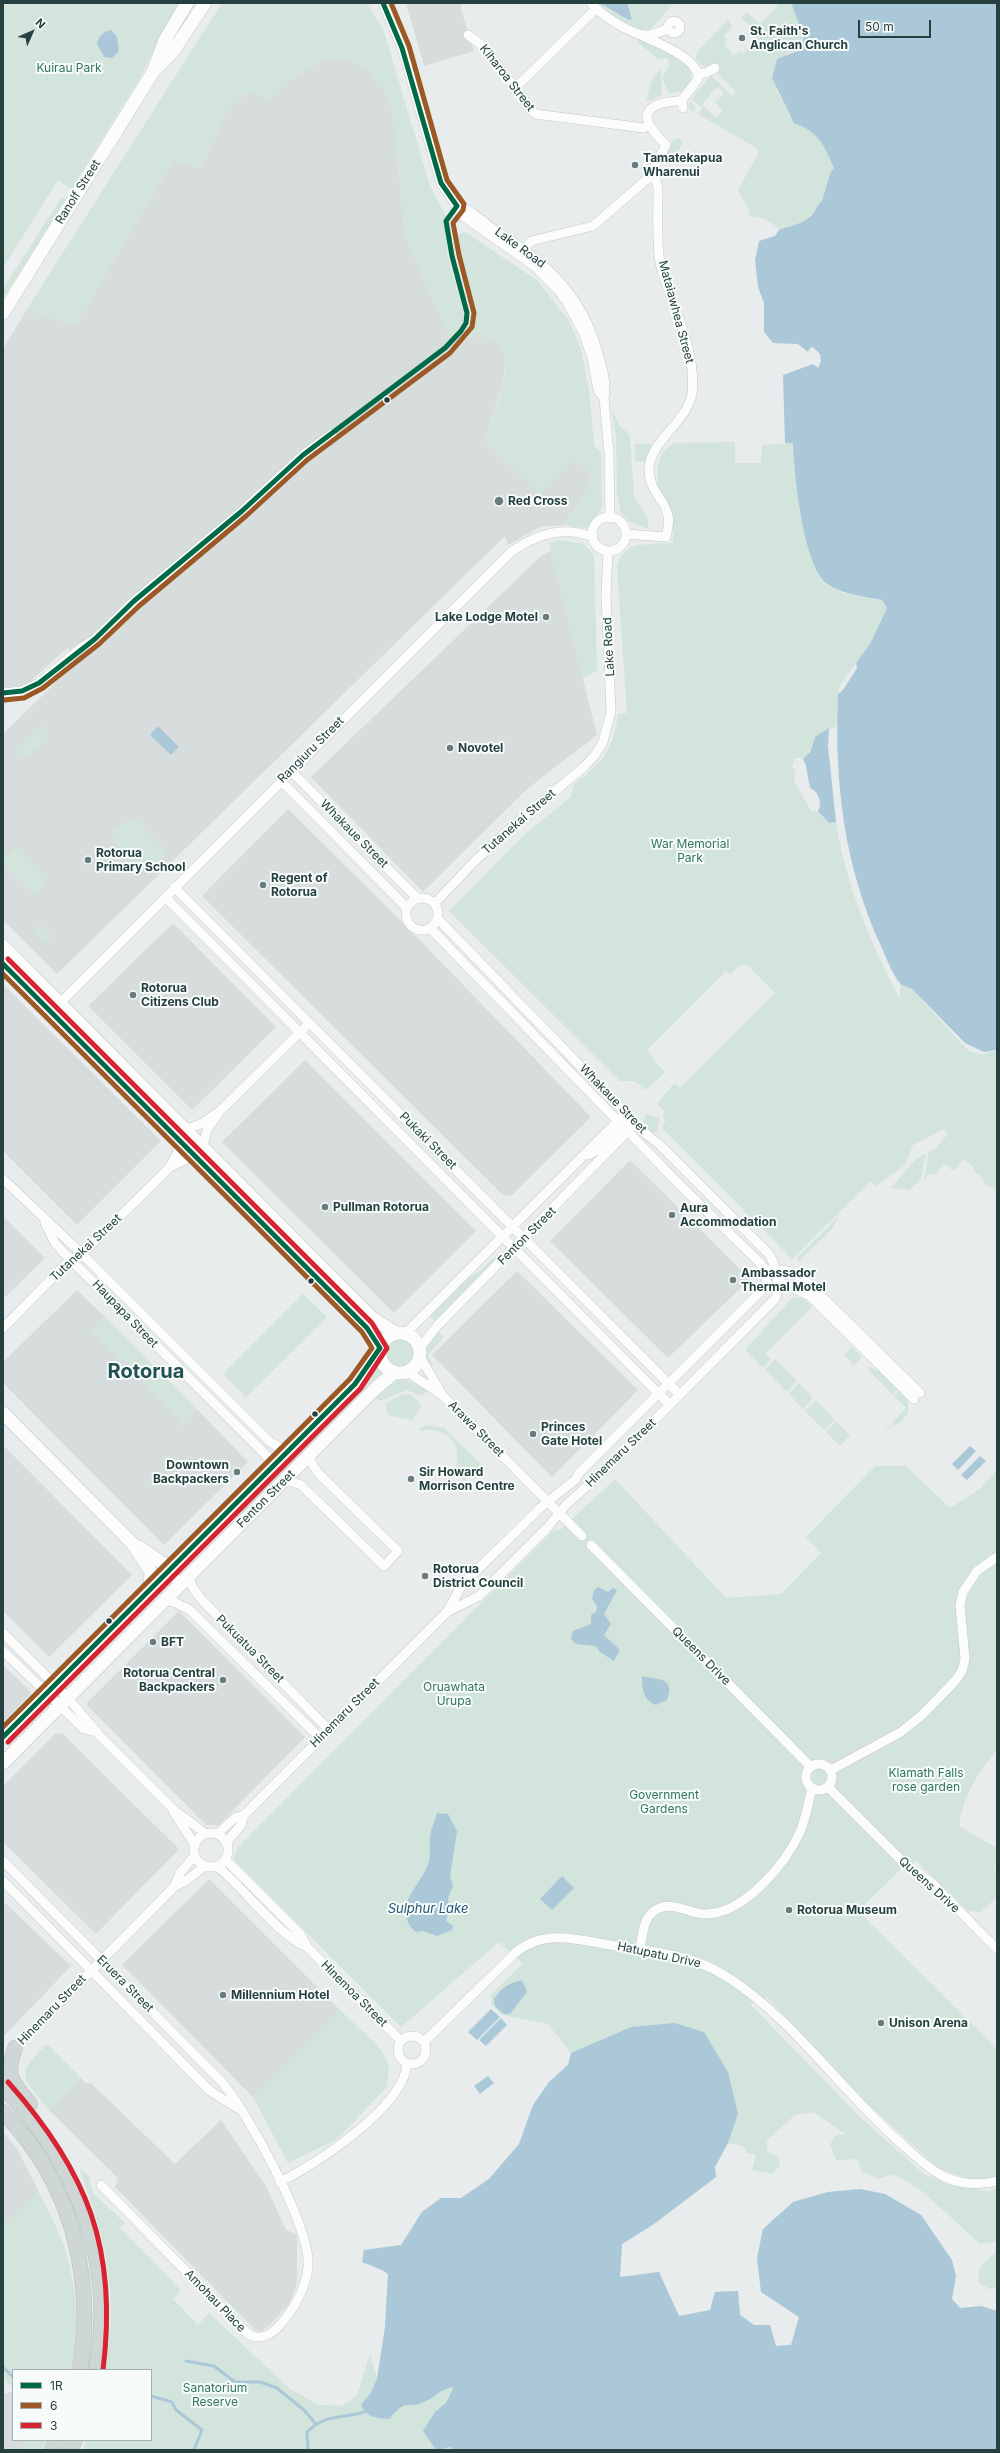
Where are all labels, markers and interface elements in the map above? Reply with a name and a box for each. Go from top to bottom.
north arrow [12,12,52,52]
scale bar [860,12,933,38]
text: N [33,16,48,31]
text: 50 m [865,19,894,34]
place label: St. Faith's Anglican Church [750,24,848,52]
marker: St. Faith's Anglican Church [737,33,747,43]
street label: Kiharoa Street [477,42,537,114]
park label: Kuirau Park [36,61,102,75]
place label: Tamatekapua Wharenui [643,151,722,179]
street label: Ranolf Street [52,157,104,227]
marker: Tamatekapua Wharenui [630,160,640,170]
street label: Lake Road [492,225,548,271]
street label: Mataiawhea Street [655,259,697,365]
unlabelled marker [382,395,392,405]
place label: Red Cross [508,494,568,508]
marker: Red Cross [493,495,505,507]
place label: Lake Lodge Motel [435,610,538,624]
marker: Lake Lodge Motel [541,612,551,622]
street label: Lake Road [600,617,618,677]
street label: Rangiuru Street [275,714,347,786]
place label: Novotel [458,741,503,755]
marker: Novotel [445,743,455,753]
street label: Tutanekai Street [479,786,559,858]
street label: Whakaue Street [317,797,391,871]
park label: War Memorial Park [651,837,729,865]
place label: Rotorua Primary School [96,846,185,874]
marker: Rotorua Primary School [83,855,93,865]
place label: Regent of Rotorua [271,871,327,899]
marker: Regent of Rotorua [258,880,268,890]
place label: Rotorua Citizens Club [141,981,219,1009]
marker: Rotorua Citizens Club [128,990,138,1000]
street label: Whakaue Street [576,1062,650,1136]
street label: Pukaki Street [396,1109,460,1173]
place label: Pullman Rotorua [333,1200,429,1214]
place label: Aura Accommodation [680,1201,776,1229]
marker: Pullman Rotorua [320,1202,330,1212]
street label: Fenton Street [495,1204,559,1268]
marker: Aura Accommodation [667,1210,677,1220]
street label: Tutanekai Street [47,1211,125,1285]
place label: Ambassador Thermal Motel [741,1266,826,1294]
marker: Ambassador Thermal Motel [728,1275,738,1285]
unlabelled marker [306,1276,316,1286]
street label: Haupapa Street [89,1277,161,1351]
district label: Rotorua [108,1360,184,1384]
street label: Arawa Street [445,1398,507,1460]
unlabelled marker [310,1409,320,1419]
street label: Hinemaru Street [583,1416,659,1490]
place label: Princes Gate Hotel [541,1420,602,1448]
marker: Princes Gate Hotel [528,1429,538,1439]
place label: Downtown Backpackers [153,1458,229,1486]
place label: Sir Howard Morrison Centre [419,1465,515,1493]
marker: Downtown Backpackers [232,1467,242,1477]
street label: Fenton Street [234,1467,298,1531]
marker: Sir Howard Morrison Centre [406,1474,416,1484]
place label: Rotorua District Council [433,1562,523,1590]
marker: Rotorua District Council [420,1571,430,1581]
street label: Pukuatua Street [213,1612,287,1686]
unlabelled marker [104,1616,114,1626]
street label: Queens Drive [669,1624,733,1688]
place label: BFT [161,1635,184,1649]
marker: BFT [148,1637,158,1647]
place label: Rotorua Central Backpackers [123,1666,215,1694]
marker: Rotorua Central Backpackers [218,1675,228,1685]
street label: Hinemaru Street [307,1675,383,1751]
park label: Oruawhata Urupa [423,1680,485,1708]
park label: Klamath Falls rose garden [888,1766,964,1794]
park label: Government Gardens [629,1788,699,1816]
street label: Queens Drive [896,1854,962,1916]
water label: Sulphur Lake [388,1901,468,1917]
place label: Rotorua Museum [797,1903,897,1917]
marker: Rotorua Museum [784,1905,794,1915]
street label: Hatupatu Drive [616,1939,702,1971]
street label: Eruera Street [94,1953,156,2015]
street label: Hinemoa Street [318,1958,390,2030]
street label: Hinemaru Street [15,1972,89,2048]
place label: Millennium Hotel [231,1988,330,2002]
marker: Millennium Hotel [218,1990,228,2000]
place label: Unison Arena [889,2016,968,2030]
marker: Unison Arena [876,2018,886,2028]
street label: Amohau Place [182,2267,248,2335]
legend [12,2369,152,2441]
text: 1R [50,2378,63,2393]
park label: Sanatorium Reserve [183,2381,247,2409]
text: 6 [50,2398,57,2413]
text: 3 [50,2418,57,2433]

